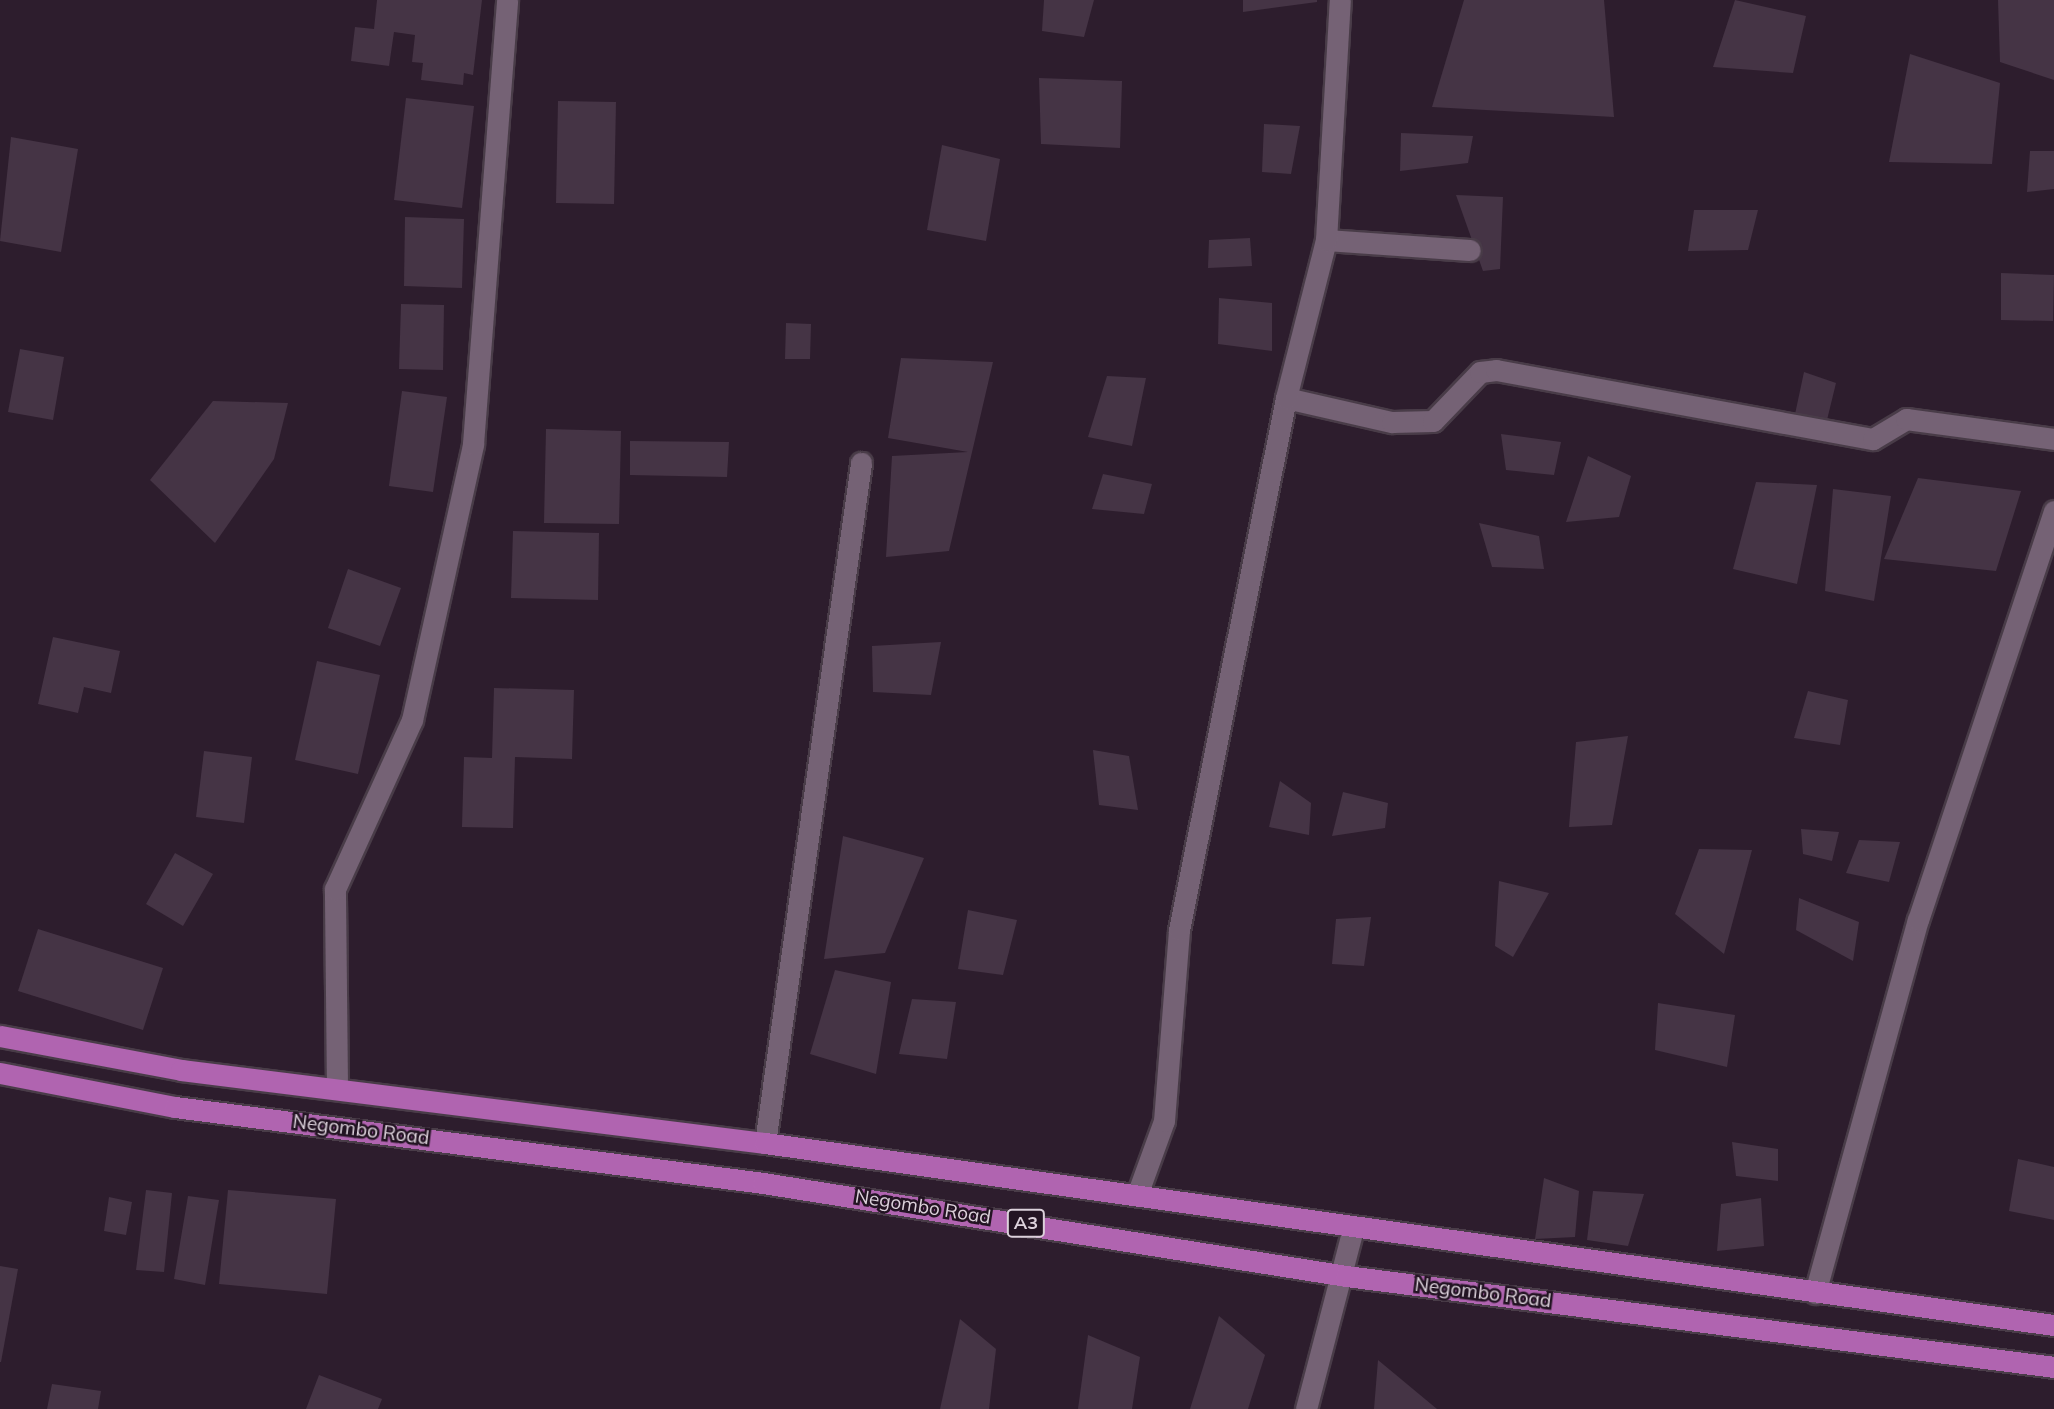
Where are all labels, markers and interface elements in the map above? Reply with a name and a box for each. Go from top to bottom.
street label: Negombo Road [291,1110,431,1150]
street label: Negombo Road [853,1185,993,1229]
road number: A3 [1007,1208,1045,1238]
street label: Negombo Road [1413,1273,1553,1313]

